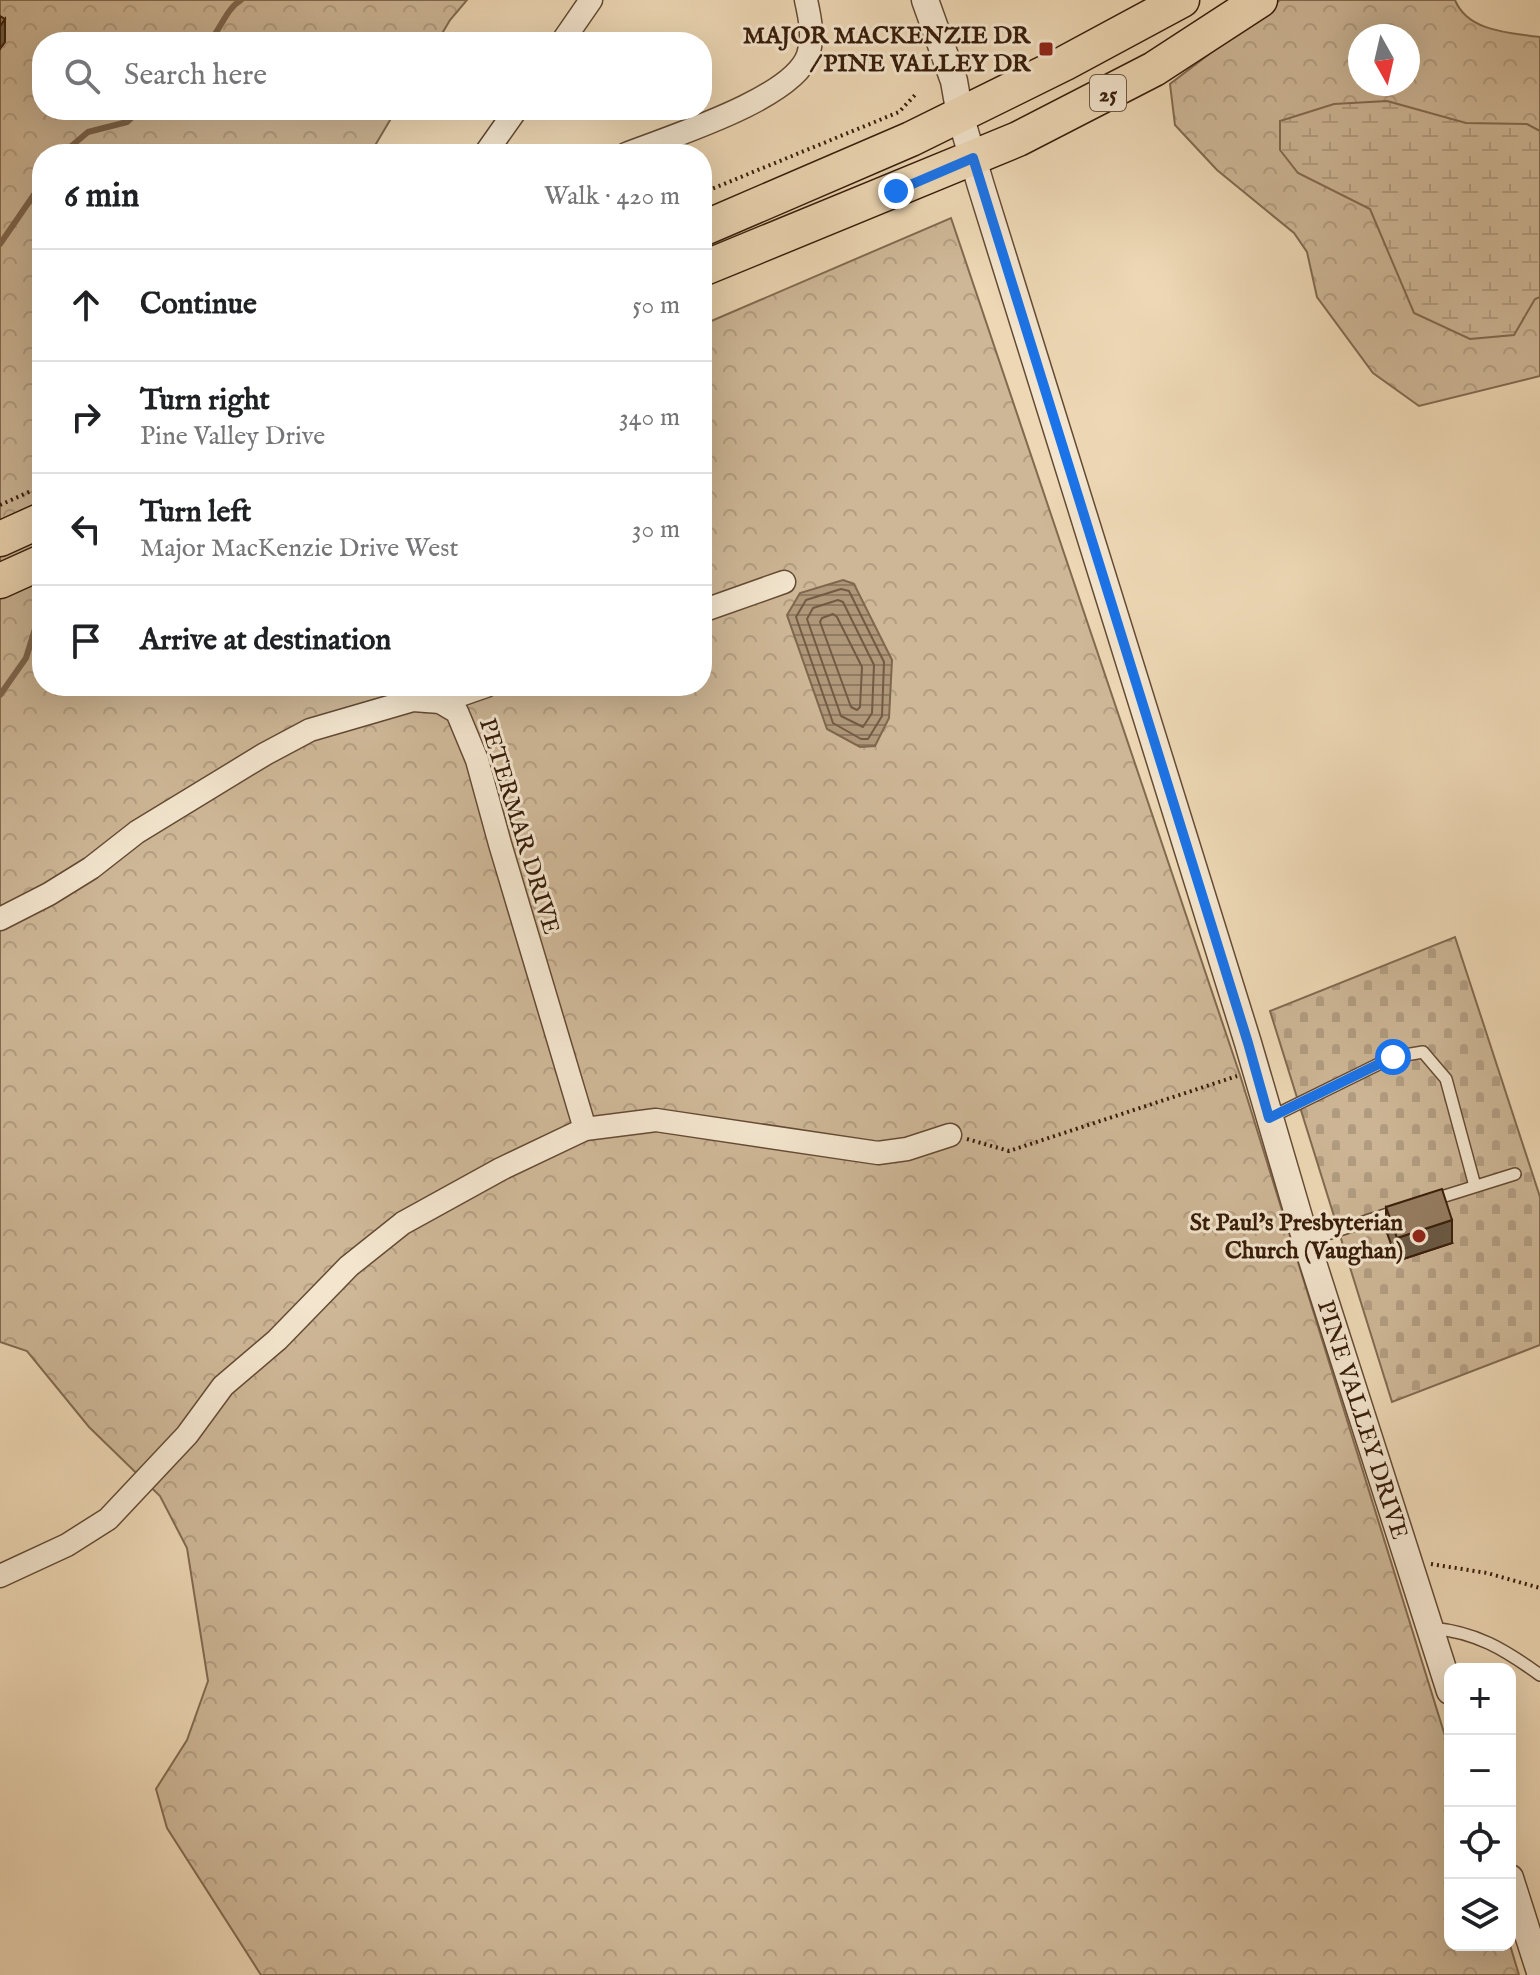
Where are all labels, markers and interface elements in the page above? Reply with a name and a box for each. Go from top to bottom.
place label: MAJOR MACKENZIE DR / PINE VALLEY DR [743,21,1032,80]
north arrow [1348,24,1420,96]
search box [32,32,712,120]
marker: MAJOR MACKENZIE DR / PINE VALLEY DR [1037,40,1055,58]
icon: search [60,54,104,98]
text: Search here [124,57,267,95]
road number: 25 [1090,75,1126,111]
route end [878,173,914,209]
text: 6 min [64,175,139,218]
text: Walk · 420 m [544,180,680,213]
icon: ahead [64,283,108,327]
text: Continue [140,286,257,324]
text: 50 m [632,289,680,322]
text: Turn right [140,382,270,420]
icon: right [64,395,108,439]
text: 340 m [619,401,680,434]
text: Pine Valley Drive [140,420,325,453]
text: Turn left [140,494,251,532]
icon: left [64,507,108,551]
text: 30 m [632,513,680,546]
text: Major MacKenzie Drive West [140,532,458,565]
icon: arrive [64,619,108,663]
text: Arrive at destination [140,622,391,660]
street label: PETERMAR DRIVE [471,714,566,938]
route start [1375,1039,1411,1075]
place label: St Paul's Presbyterian Church (Vaughan) [1190,1208,1403,1267]
marker: St Paul's Presbyterian Church (Vaughan) [1410,1227,1428,1245]
street label: PINE VALLEY DRIVE [1309,1296,1414,1544]
map controls [1444,1663,1516,1951]
button: + [1444,1663,1516,1735]
button: − [1444,1735,1516,1807]
button: locate [1444,1807,1516,1879]
button: layers [1444,1879,1516,1951]

